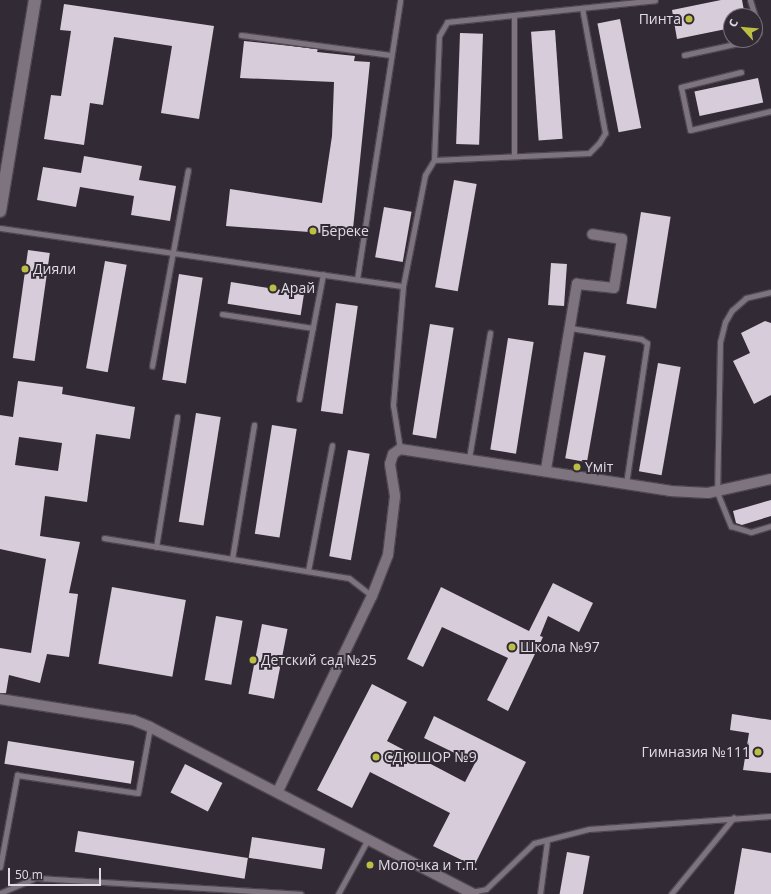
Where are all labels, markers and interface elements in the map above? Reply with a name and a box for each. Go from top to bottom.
north arrow [723,8,763,48]
place label: Пинта [639,11,681,27]
marker: Пинта [684,14,694,24]
text: С [724,16,741,29]
place label: Береке [321,223,369,239]
marker: Береке [308,226,318,236]
place label: Дияли [33,261,76,277]
marker: Дияли [20,264,30,274]
place label: Арай [281,280,315,296]
marker: Арай [268,283,278,293]
place label: Үміт [585,459,613,475]
marker: Үміт [572,462,582,472]
place label: Школа №97 [520,639,600,655]
marker: Школа №97 [507,642,517,652]
place label: Детский сад №25 [261,652,377,668]
marker: Детский сад №25 [248,655,258,665]
place label: Гимназия №111 [642,744,750,760]
marker: Гимназия №111 [753,747,763,757]
place label: СДЮШОР №9 [384,749,477,765]
marker: СДЮШОР №9 [371,752,381,762]
place label: Молочка и т.п. [378,857,478,873]
scale bar [10,860,103,886]
marker: Молочка и т.п. [365,860,375,870]
text: 50 m [15,866,43,883]

